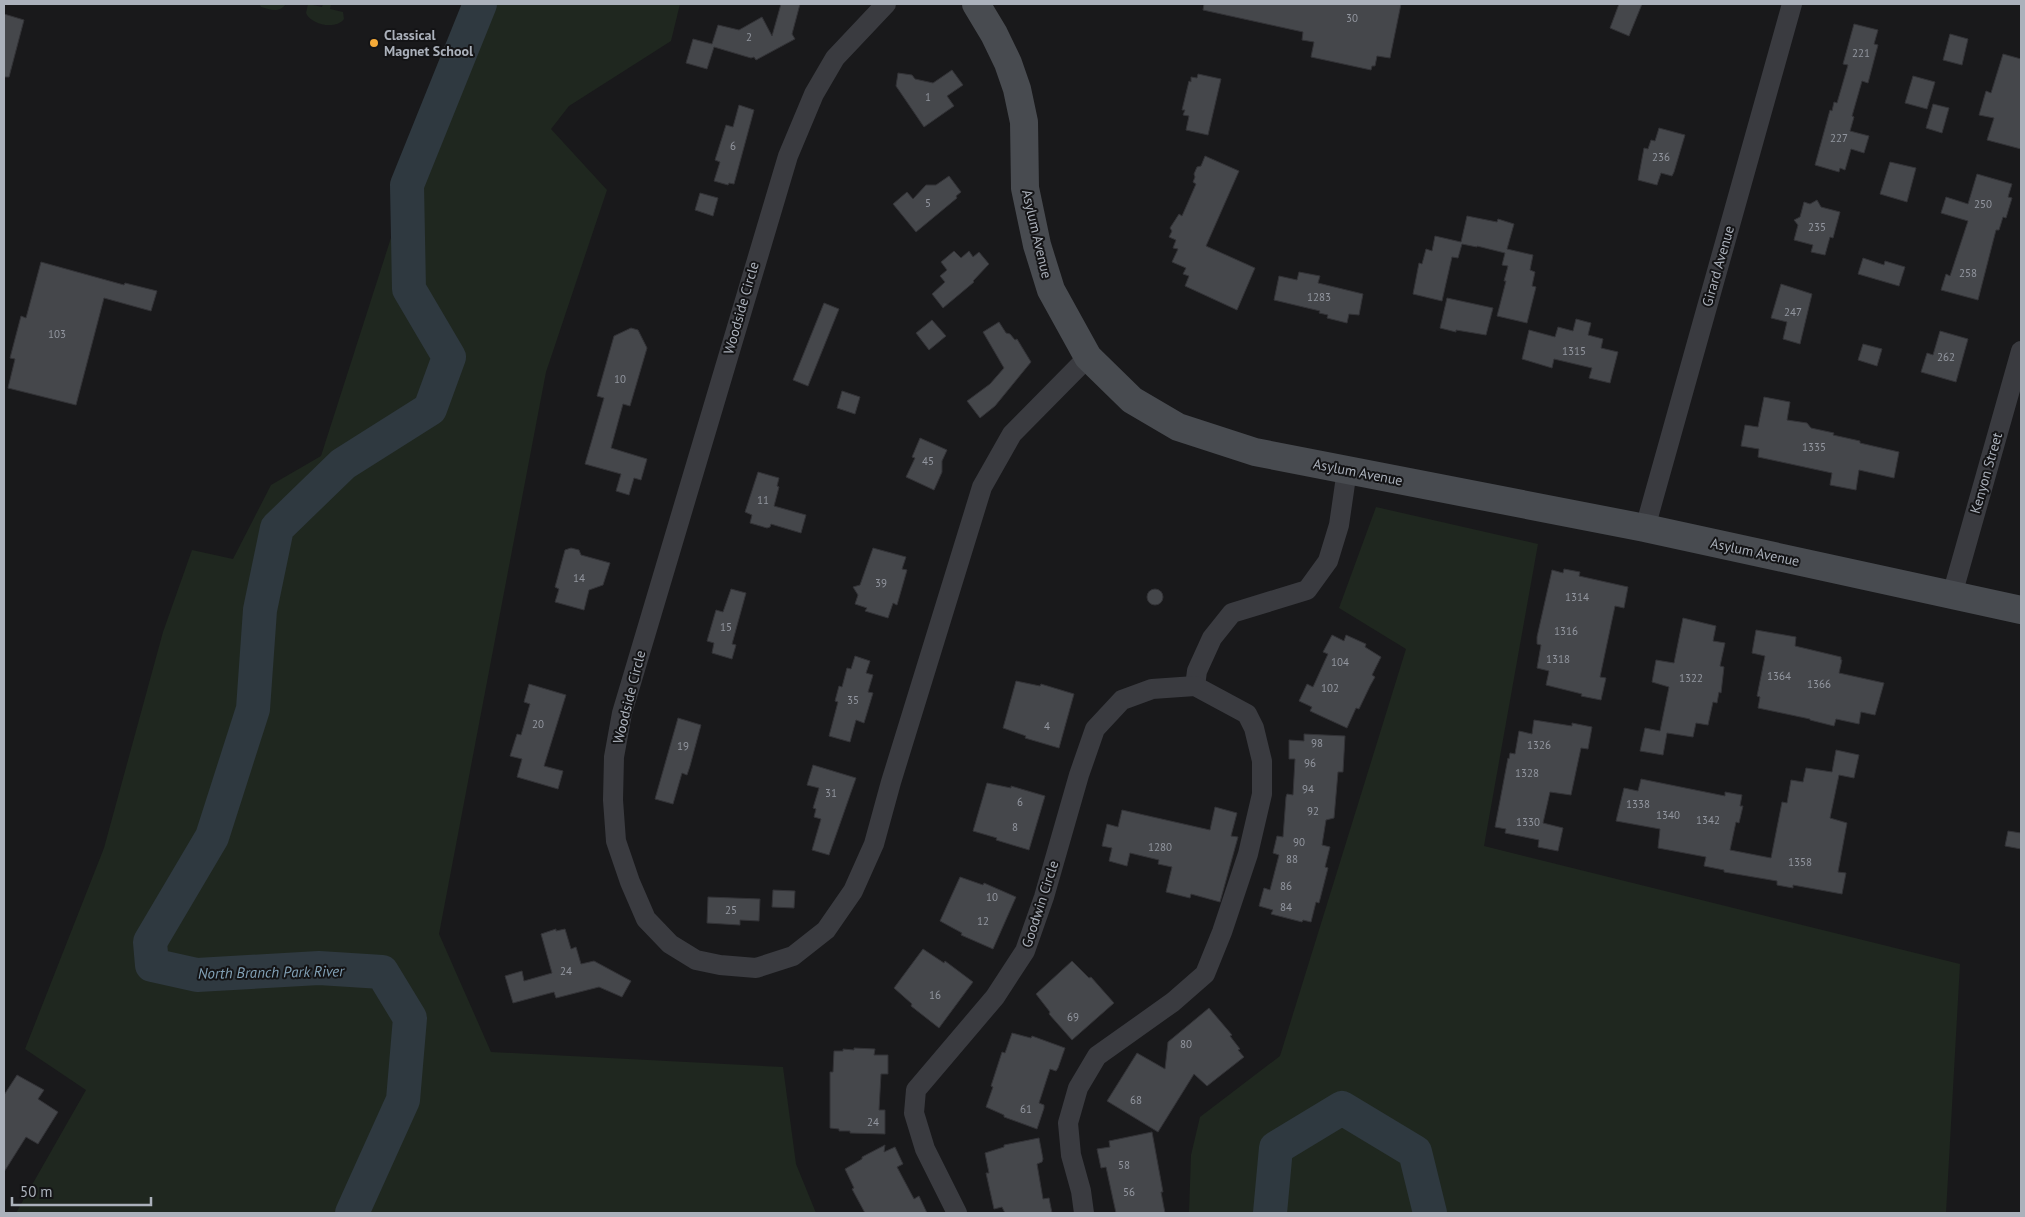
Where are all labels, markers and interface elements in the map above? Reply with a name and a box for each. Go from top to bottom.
house number: 30 [1346,11,1358,25]
place label: Classical Magnet School [384,26,474,60]
house number: 2 [746,30,752,44]
marker: Classical Magnet School [368,37,380,49]
house number: 221 [1852,46,1870,60]
house number: 1 [925,90,931,104]
house number: 227 [1830,131,1848,145]
house number: 6 [730,139,736,153]
house number: 236 [1652,150,1670,164]
street label: Asylum Avenue [1018,188,1056,280]
house number: 5 [925,196,931,210]
house number: 250 [1974,197,1992,211]
house number: 235 [1808,220,1826,234]
street label: Girard Avenue [1698,223,1738,309]
street label: Woodside Circle [719,260,763,356]
house number: 258 [1959,266,1977,280]
house number: 1283 [1307,290,1331,304]
house number: 247 [1784,305,1802,319]
house number: 103 [48,327,66,341]
house number: 1315 [1562,344,1586,358]
house number: 262 [1937,350,1955,364]
house number: 10 [614,372,626,386]
street label: Kenyon Street [1966,430,2006,516]
house number: 1335 [1802,440,1826,454]
house number: 45 [922,454,934,468]
street label: Asylum Avenue [1312,455,1404,489]
house number: 11 [757,493,769,507]
street label: Asylum Avenue [1709,534,1801,570]
house number: 14 [573,571,585,585]
house number: 39 [875,576,887,590]
house number: 1314 [1565,590,1589,604]
house number: 15 [720,620,732,634]
house number: 1316 [1554,624,1578,638]
street label: Woodside Circle [609,648,649,746]
house number: 1318 [1546,652,1570,666]
house number: 104 [1331,655,1349,669]
house number: 1364 [1767,669,1791,683]
house number: 1322 [1679,671,1703,685]
house number: 1366 [1807,677,1831,691]
house number: 102 [1321,681,1339,695]
house number: 35 [847,693,859,707]
house number: 20 [532,717,544,731]
house number: 4 [1044,719,1050,733]
house number: 98 [1311,736,1323,750]
house number: 1326 [1527,738,1551,752]
house number: 19 [677,739,689,753]
house number: 96 [1304,756,1316,770]
house number: 1328 [1515,766,1539,780]
house number: 94 [1302,782,1314,796]
house number: 31 [825,786,837,800]
house number: 6 [1017,795,1023,809]
house number: 1338 [1626,797,1650,811]
house number: 92 [1307,804,1319,818]
house number: 1340 [1656,808,1680,822]
house number: 1342 [1696,813,1720,827]
house number: 1330 [1516,815,1540,829]
house number: 8 [1012,820,1018,834]
house number: 90 [1293,835,1305,849]
house number: 1280 [1148,840,1172,854]
house number: 88 [1286,852,1298,866]
house number: 1358 [1788,855,1812,869]
street label: Goodwin Circle [1017,858,1063,950]
house number: 86 [1280,879,1292,893]
house number: 10 [986,890,998,904]
house number: 84 [1280,900,1292,914]
house number: 25 [725,903,737,917]
house number: 12 [977,914,989,928]
water label: North Branch Park River [198,961,345,983]
house number: 24 [560,964,572,978]
house number: 16 [929,988,941,1002]
house number: 69 [1067,1010,1079,1024]
house number: 80 [1180,1037,1192,1051]
house number: 68 [1130,1093,1142,1107]
house number: 61 [1020,1102,1032,1116]
house number: 24 [867,1115,879,1129]
house number: 58 [1118,1158,1130,1172]
scale bar [12,1174,151,1206]
text: 50 m [20,1182,53,1201]
house number: 56 [1123,1185,1135,1199]

